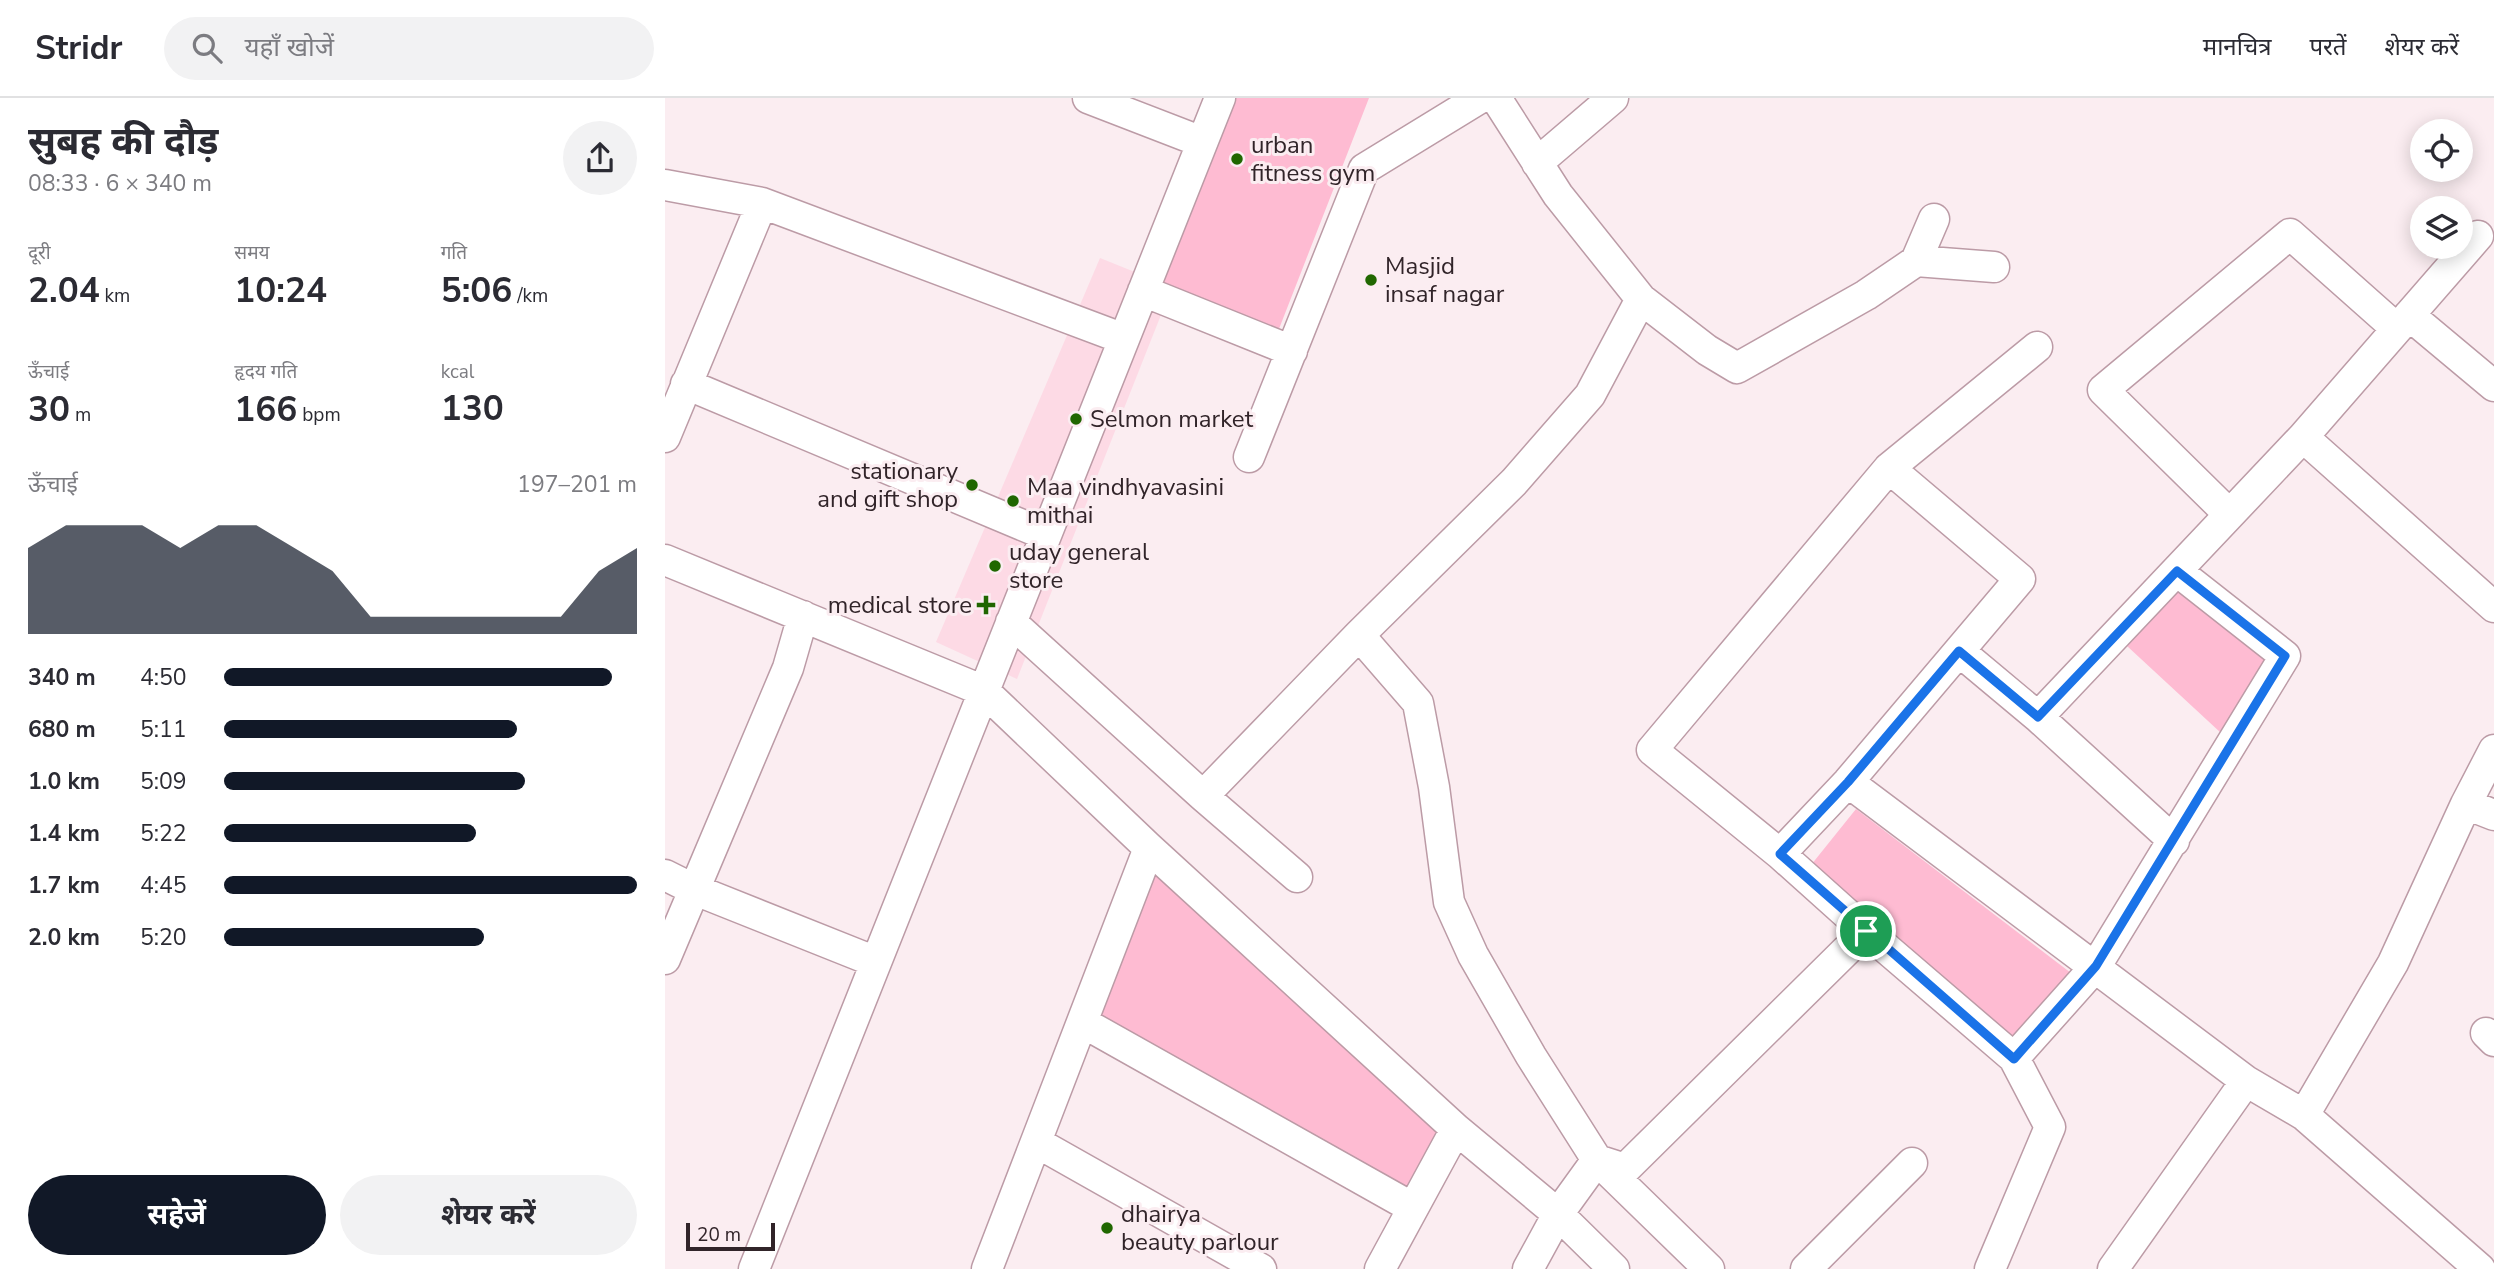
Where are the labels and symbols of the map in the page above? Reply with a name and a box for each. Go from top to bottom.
place label: urban fitness gym [1251,129,1375,189]
marker: urban fitness gym [1229,151,1245,167]
place label: Masjid insaf nagar [1385,250,1505,310]
marker: Masjid insaf nagar [1363,272,1379,288]
place label: Selmon market [1090,403,1254,435]
marker: Selmon market [1068,411,1084,427]
place label: stationary and gift shop [817,455,959,515]
place label: Maa vindhyavasini mithai [1027,471,1224,531]
marker: stationary and gift shop [964,477,980,493]
marker: Maa vindhyavasini mithai [1005,493,1021,509]
place label: uday general store [1009,536,1149,596]
marker: uday general store [987,558,1003,574]
place label: medical store [828,589,972,621]
marker: medical store [978,597,994,613]
pin [1836,901,1896,961]
place label: dhairya beauty parlour [1121,1198,1279,1258]
scale bar [686,1220,775,1252]
marker: dhairya beauty parlour [1099,1220,1115,1236]

